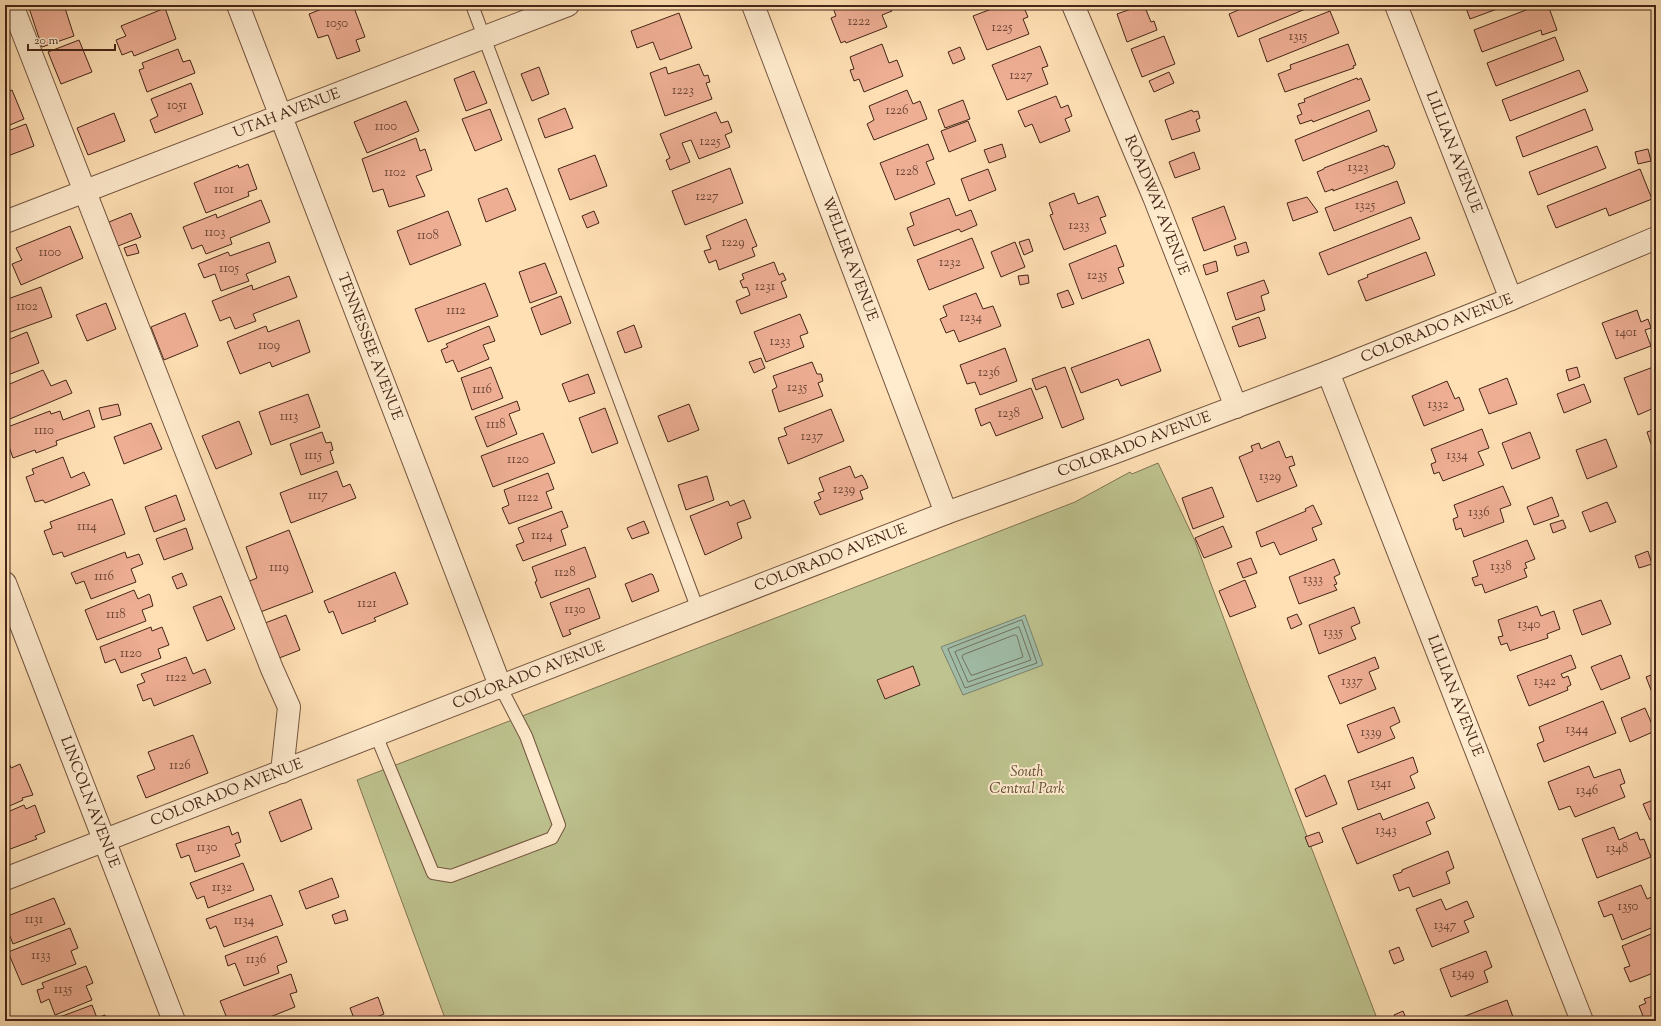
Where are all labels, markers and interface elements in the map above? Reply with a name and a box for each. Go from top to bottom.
house number: 1222 [848,13,870,31]
house number: 1050 [326,15,348,33]
house number: 1225 [991,19,1013,37]
scale bar [28,26,115,52]
house number: 1315 [1289,28,1308,46]
text: 20 m [34,32,59,50]
house number: 1227 [1009,67,1033,85]
house number: 1223 [672,82,694,100]
street label: UTAH AVENUE [230,83,343,144]
street label: LILLIAN AVENUE [1420,88,1487,216]
house number: 1051 [167,97,188,115]
house number: 1226 [885,102,909,120]
house number: 1100 [375,118,397,136]
street label: ROADWAY AVENUE [1119,132,1194,278]
house number: 1225 [699,133,721,151]
house number: 1323 [1347,159,1369,177]
house number: 1228 [895,163,919,181]
house number: 1102 [384,164,406,182]
house number: 1101 [214,181,235,199]
house number: 1227 [695,188,719,206]
street label: WELLER AVENUE [816,194,883,324]
house number: 1325 [1355,197,1376,215]
house number: 1233 [1068,217,1090,235]
house number: 1103 [205,224,225,242]
house number: 1108 [417,227,439,245]
house number: 1229 [722,234,744,252]
house number: 1100 [39,244,61,262]
house number: 1232 [939,254,961,272]
house number: 1105 [219,260,240,278]
house number: 1235 [1087,267,1108,285]
street label: TENNESSEE AVENUE [332,270,407,423]
house number: 1231 [755,278,776,296]
street label: COLORADO AVENUE [1358,289,1516,368]
house number: 1102 [16,298,38,316]
house number: 1112 [446,302,466,320]
house number: 1234 [960,309,983,327]
house number: 1401 [1615,324,1638,342]
house number: 1233 [769,333,791,351]
house number: 1109 [258,337,280,355]
house number: 1236 [978,364,1000,382]
house number: 1235 [787,379,808,397]
house number: 1116 [472,381,492,399]
house number: 1332 [1427,396,1449,414]
house number: 1238 [998,405,1020,423]
street label: COLORADO AVENUE [1055,407,1214,483]
house number: 1113 [280,408,298,426]
house number: 1118 [486,416,506,434]
house number: 1110 [34,422,54,440]
house number: 1237 [801,428,824,446]
house number: 1115 [304,447,322,465]
house number: 1334 [1446,447,1468,465]
house number: 1120 [507,451,529,469]
house number: 1329 [1259,468,1281,486]
house number: 1239 [833,481,855,499]
house number: 1117 [308,487,328,505]
house number: 1122 [517,489,539,507]
house number: 1336 [1468,504,1490,522]
house number: 1114 [77,518,97,536]
street label: COLORADO AVENUE [751,519,910,597]
house number: 1124 [531,527,553,545]
house number: 1338 [1490,558,1512,576]
house number: 1119 [269,559,289,577]
house number: 1128 [554,564,576,582]
house number: 1116 [94,568,114,586]
house number: 1333 [1303,571,1323,589]
house number: 1121 [357,595,377,613]
house number: 1130 [565,601,586,619]
house number: 1118 [106,606,126,624]
house number: 1340 [1518,616,1541,634]
house number: 1335 [1323,624,1343,642]
street label: LILLIAN AVENUE [1422,632,1488,760]
street label: COLORADO AVENUE [449,636,608,714]
house number: 1120 [120,645,142,663]
house number: 1122 [165,669,187,687]
house number: 1337 [1341,673,1363,691]
house number: 1342 [1534,673,1556,691]
house number: 1344 [1566,721,1589,739]
house number: 1339 [1360,724,1382,742]
street label: LINCOLN AVENUE [55,733,125,871]
street label: COLORADO AVENUE [147,754,306,832]
house number: 1126 [169,757,191,775]
park label: South Central Park [989,762,1065,800]
house number: 1341 [1371,775,1392,793]
house number: 1346 [1576,782,1598,800]
house number: 1343 [1375,822,1397,840]
house number: 1130 [197,839,218,857]
house number: 1348 [1606,840,1628,858]
house number: 1132 [212,879,232,897]
house number: 1350 [1618,898,1639,916]
house number: 1131 [25,911,44,929]
house number: 1134 [234,912,255,930]
house number: 1347 [1434,917,1457,935]
house number: 1133 [31,947,51,965]
house number: 1136 [246,951,266,969]
house number: 1349 [1452,965,1474,983]
house number: 1135 [54,981,73,999]

